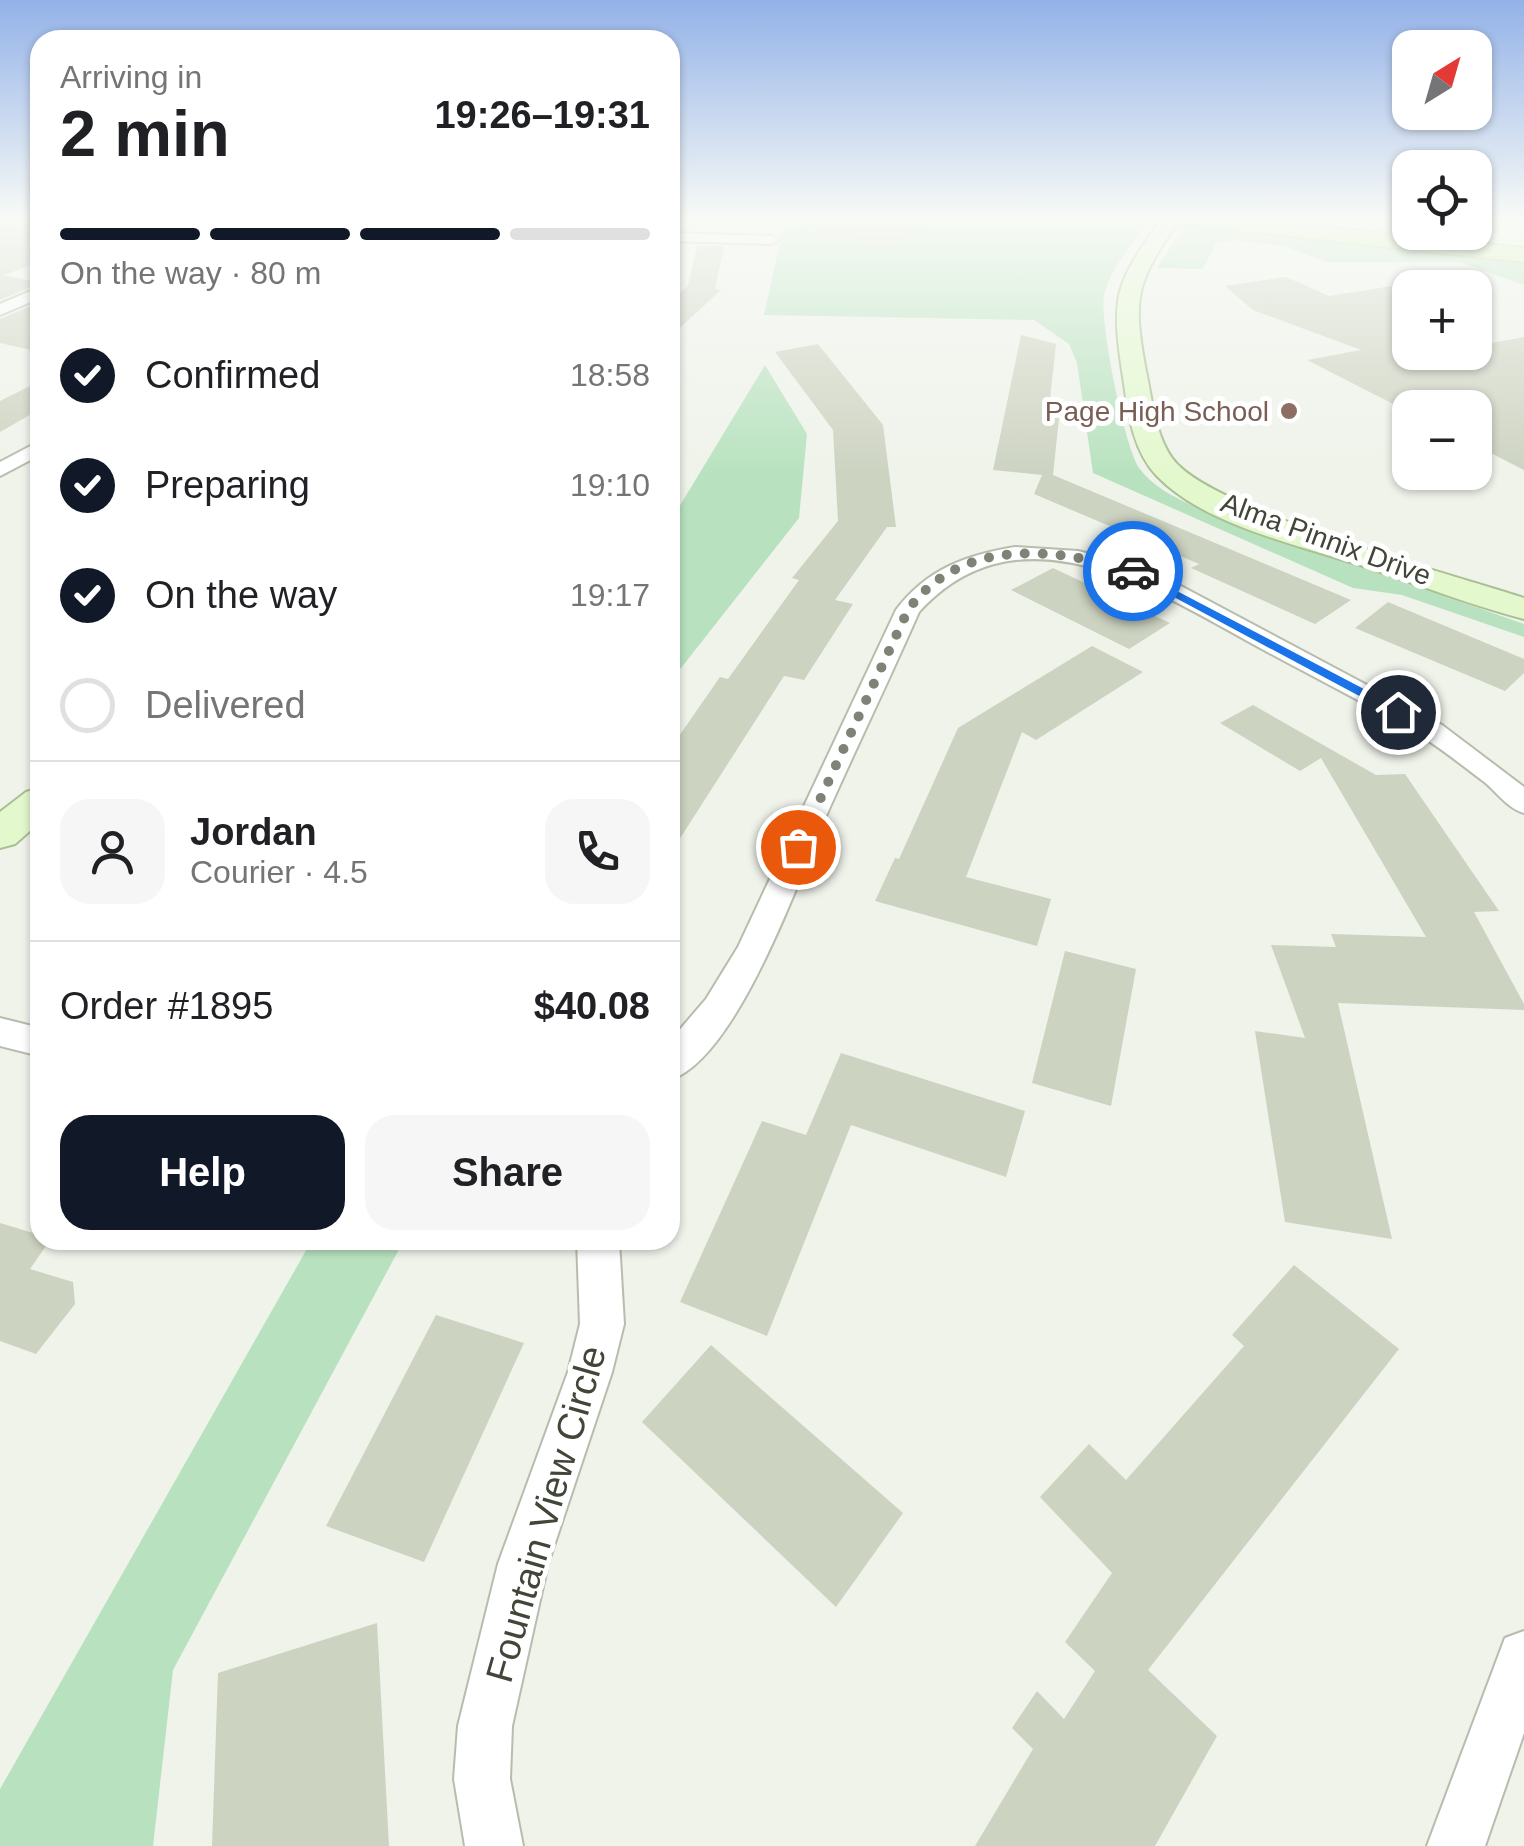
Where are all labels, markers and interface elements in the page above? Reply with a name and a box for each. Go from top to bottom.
north arrow [1392,30,1492,130]
map controls [1392,30,1492,490]
text: Arriving in [60,59,202,95]
text: 19:26–19:31 [434,94,650,136]
text: 2 min [60,97,230,170]
button: locate [1392,150,1492,250]
text: On the way · 80 m [60,255,321,291]
button: + [1392,270,1492,370]
icon: check [60,348,115,403]
text: Confirmed [145,354,320,396]
text: 18:58 [570,357,650,393]
button: − [1392,390,1492,490]
place label: Page High School [1045,396,1269,427]
marker: Page High School [1278,400,1300,422]
icon: check [60,458,115,513]
text: Preparing [145,464,310,506]
text: 19:10 [570,467,650,503]
street label: Alma Pinnix Drive [1217,487,1435,591]
courier [1083,521,1183,621]
icon: car [1106,544,1161,599]
icon: check [60,568,115,623]
text: On the way [145,574,337,616]
text: 19:17 [570,577,650,613]
pin [1356,670,1441,755]
text: Delivered [145,684,306,726]
icon: home [1371,685,1426,740]
button: person [60,799,165,904]
button: phone [545,799,650,904]
pin [756,805,841,890]
text: Jordan [190,811,317,853]
icon: bag [771,820,826,875]
text: Courier · 4.5 [190,854,368,890]
text: Order #1895 [60,985,273,1027]
text: $40.08 [534,985,650,1027]
button: Help [60,1115,345,1230]
button: Share [365,1115,650,1230]
street label: Fountain View Circle [478,1341,614,1687]

